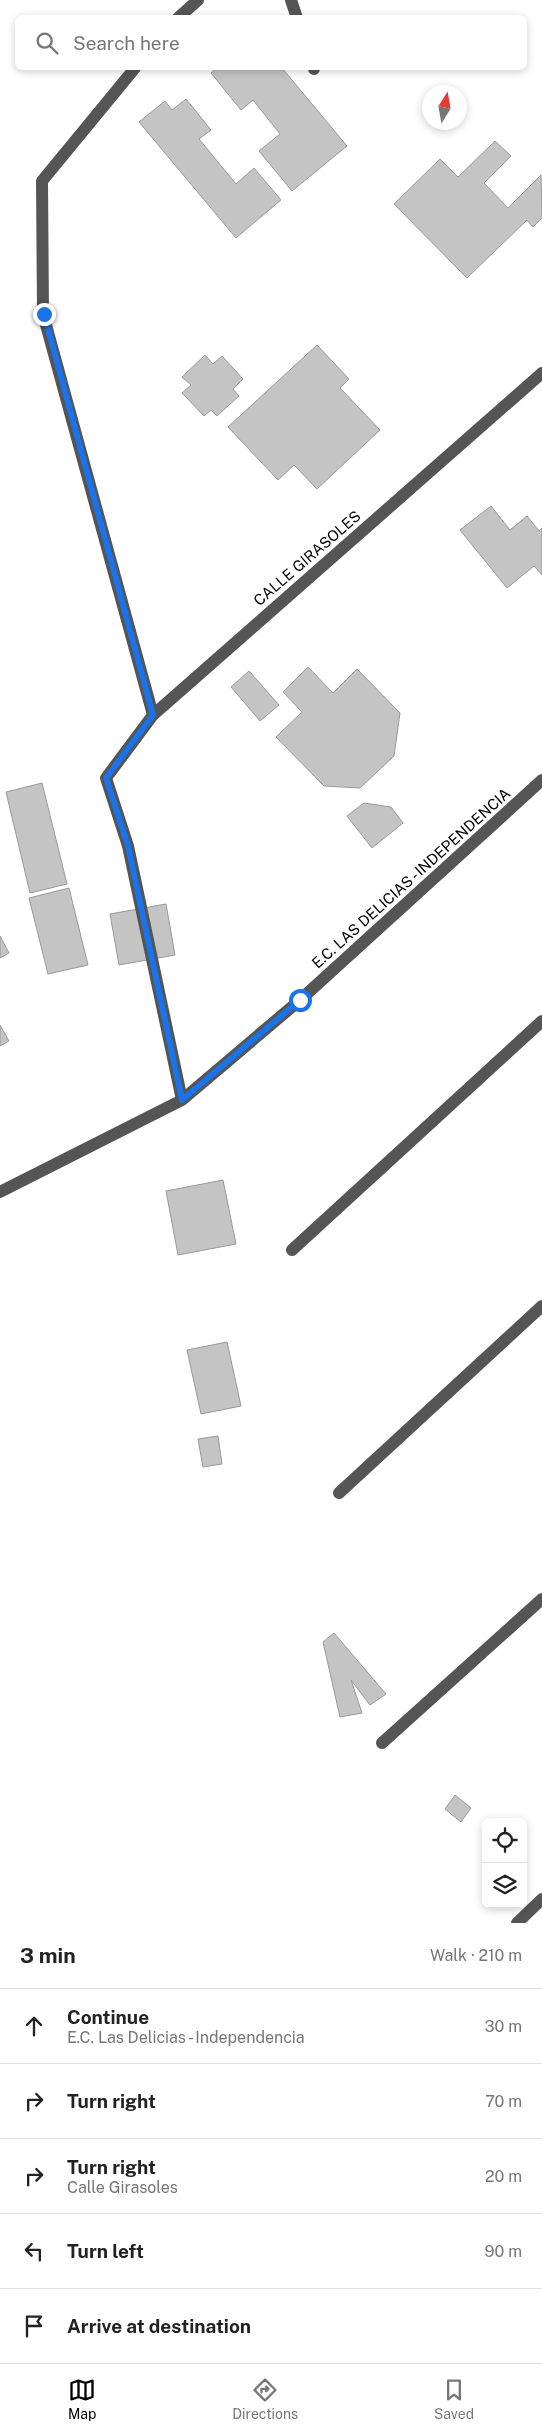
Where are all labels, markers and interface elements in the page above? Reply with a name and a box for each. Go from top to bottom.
search box [15,15,527,70]
icon: search [33,29,61,57]
text: Search here [73,32,180,54]
north arrow [422,85,467,130]
route end [33,303,56,326]
street label: CALLE GIRASOLES [250,507,364,609]
street label: E.C. LAS DELICIAS - INDEPENDENCIA [309,784,514,971]
route start [289,989,312,1012]
map controls [482,1818,527,1908]
button: locate [482,1818,527,1863]
button: layers [482,1863,527,1908]
text: 3 min [20,1943,76,1968]
text: Walk · 210 m [430,1946,522,1965]
text: Continue [67,2006,149,2028]
icon: ahead [20,2012,48,2040]
text: 30 m [485,2017,522,2036]
text: E.C. Las Delicias - Independencia [67,2028,305,2047]
icon: right [20,2087,48,2115]
text: Turn right [67,2090,156,2112]
text: 70 m [485,2092,522,2111]
text: Turn right [67,2156,156,2178]
icon: right [20,2162,48,2190]
text: 20 m [485,2167,522,2186]
text: Calle Girasoles [67,2178,178,2197]
icon: left [20,2237,48,2265]
text: Turn left [67,2240,144,2262]
text: 90 m [485,2242,522,2261]
icon: arrive [20,2312,48,2340]
text: Arrive at destination [67,2315,251,2337]
tab: Map [68,2376,96,2422]
tab: Directions [232,2376,298,2422]
tab: Saved [434,2376,474,2422]

